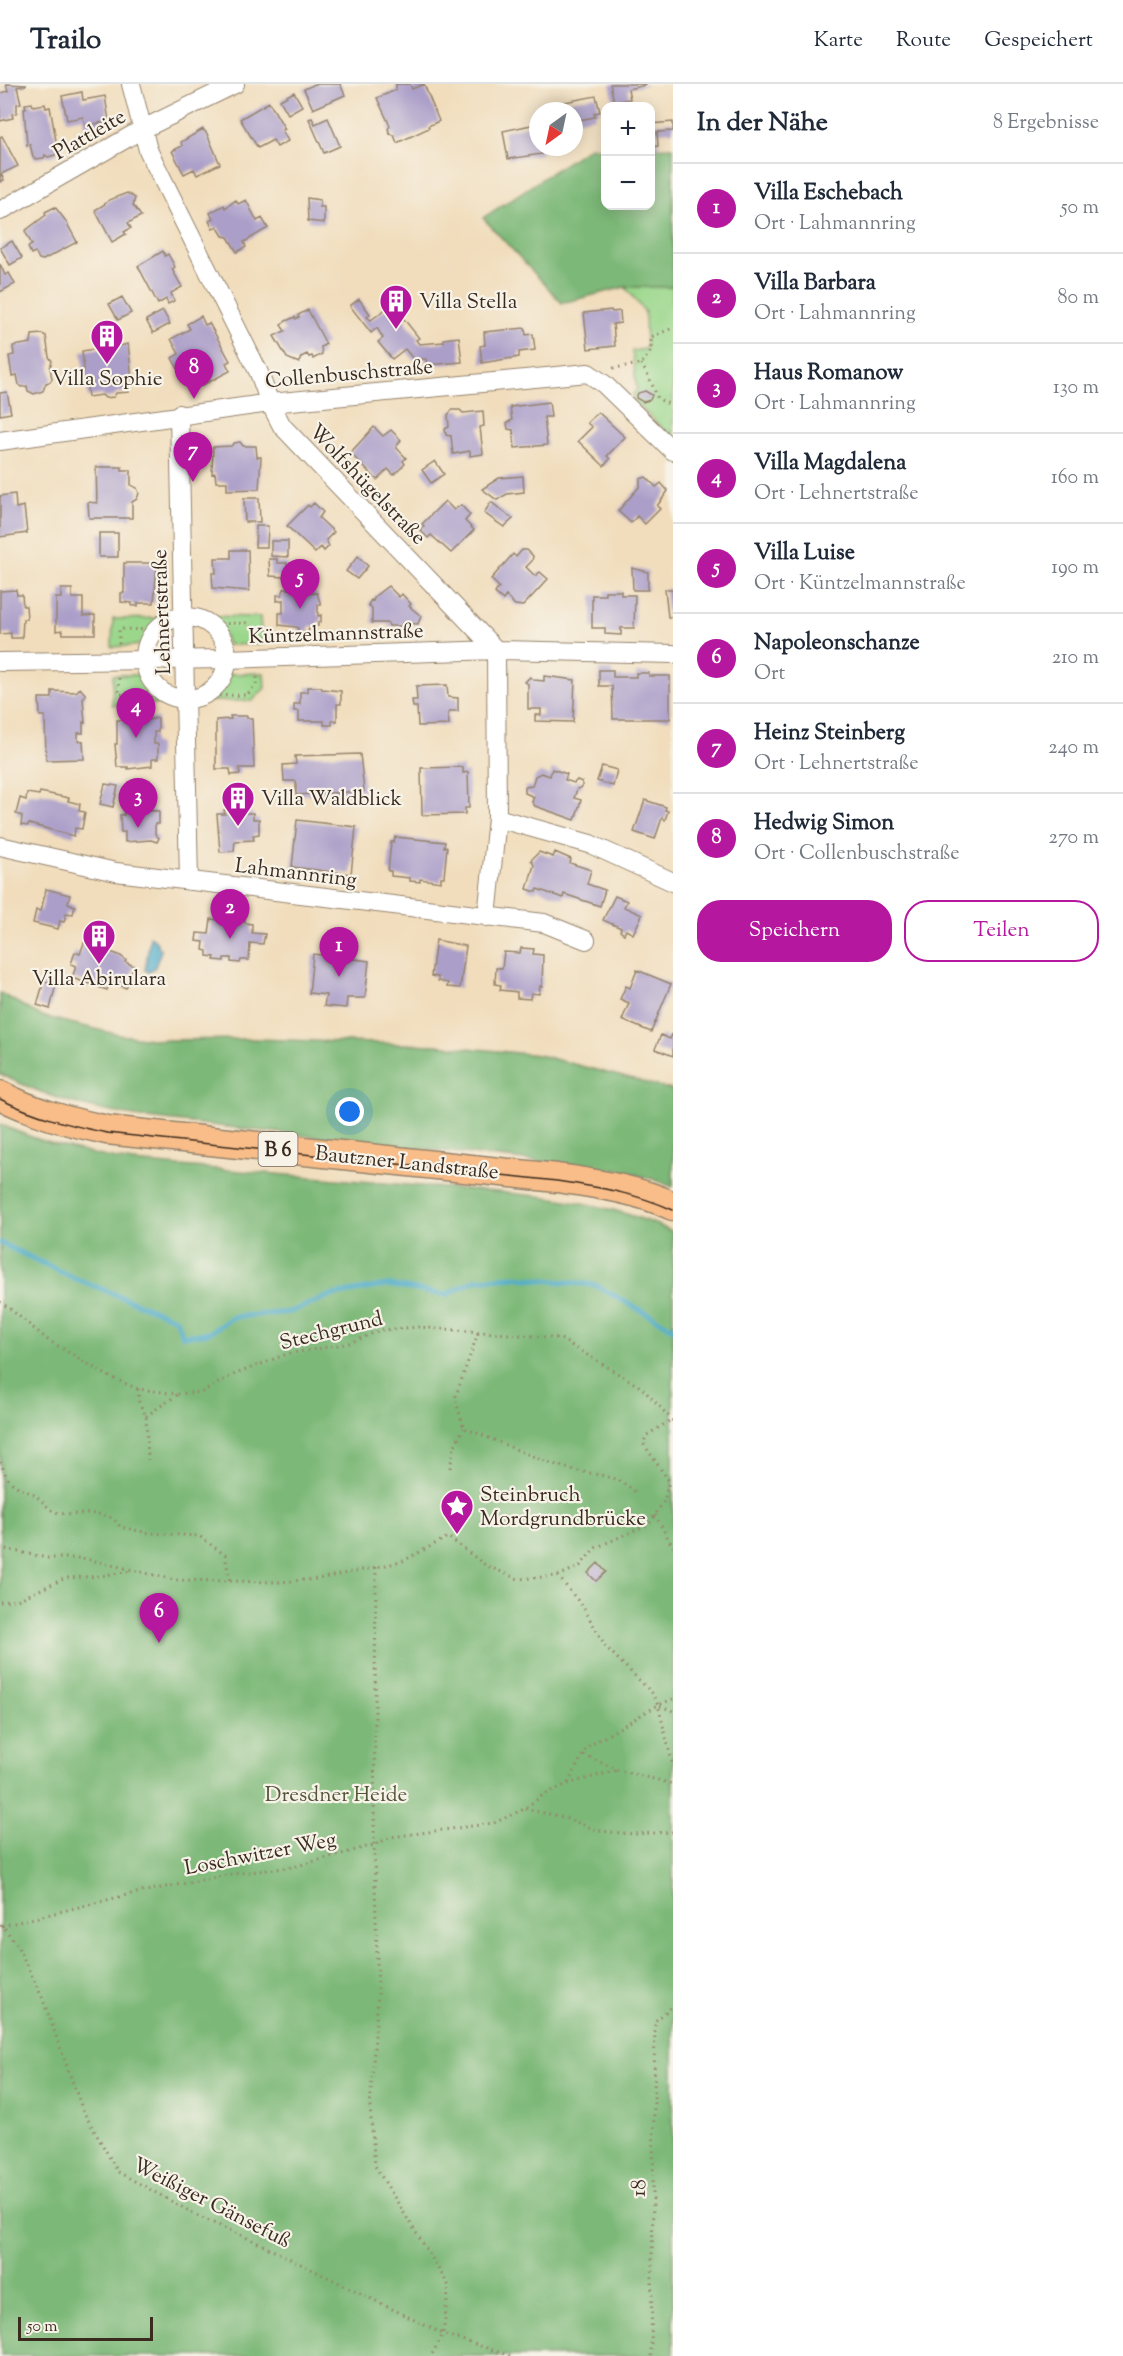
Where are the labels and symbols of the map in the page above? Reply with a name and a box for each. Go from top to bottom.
north arrow [529,102,583,156]
street label: Plattleite [48,103,132,169]
building icon: Villa Stella [378,283,414,330]
place label: Villa Stella [419,288,518,318]
building icon: Villa Sophie [89,318,125,365]
pin: 8 [174,350,214,399]
street label: Collenbuschstraße [264,353,434,397]
place label: Villa Sophie [52,365,162,395]
street label: Wolfshügelstraße [301,418,432,553]
pin: 7 [174,432,212,482]
street label: Lehnertstraße [146,549,180,675]
pin: 5 [280,560,320,609]
street label: Küntzelmannstraße [248,617,424,653]
pin: 4 [116,688,156,738]
pin: 3 [118,778,158,828]
building icon: Villa Waldblick [220,780,256,827]
place label: Villa Waldblick [261,785,402,815]
street label: Lahmannring [233,852,358,896]
pin: 2 [210,890,250,939]
building icon: Villa Abirulara [81,918,117,965]
pin: 1 [320,928,358,977]
place label: Villa Abirulara [32,965,167,995]
your location [335,1097,364,1126]
road number: B 6 [258,1132,298,1166]
street label: Bautzner Landstraße [314,1139,500,1189]
street label: Stechgrund [277,1305,386,1359]
place label: Steinbruch Mordgrundbrücke [480,1481,646,1535]
place icon: Steinbruch Mordgrundbrücke [439,1488,475,1535]
pin: 6 [140,1594,178,1643]
park label: Dresdner Heide [265,1781,407,1811]
street label: Loschwitzer Weg [182,1826,339,1884]
street label: Weißiger Gänsefuß [127,2151,295,2257]
street label: 18 [625,2179,655,2197]
scale bar [18,2314,153,2342]

